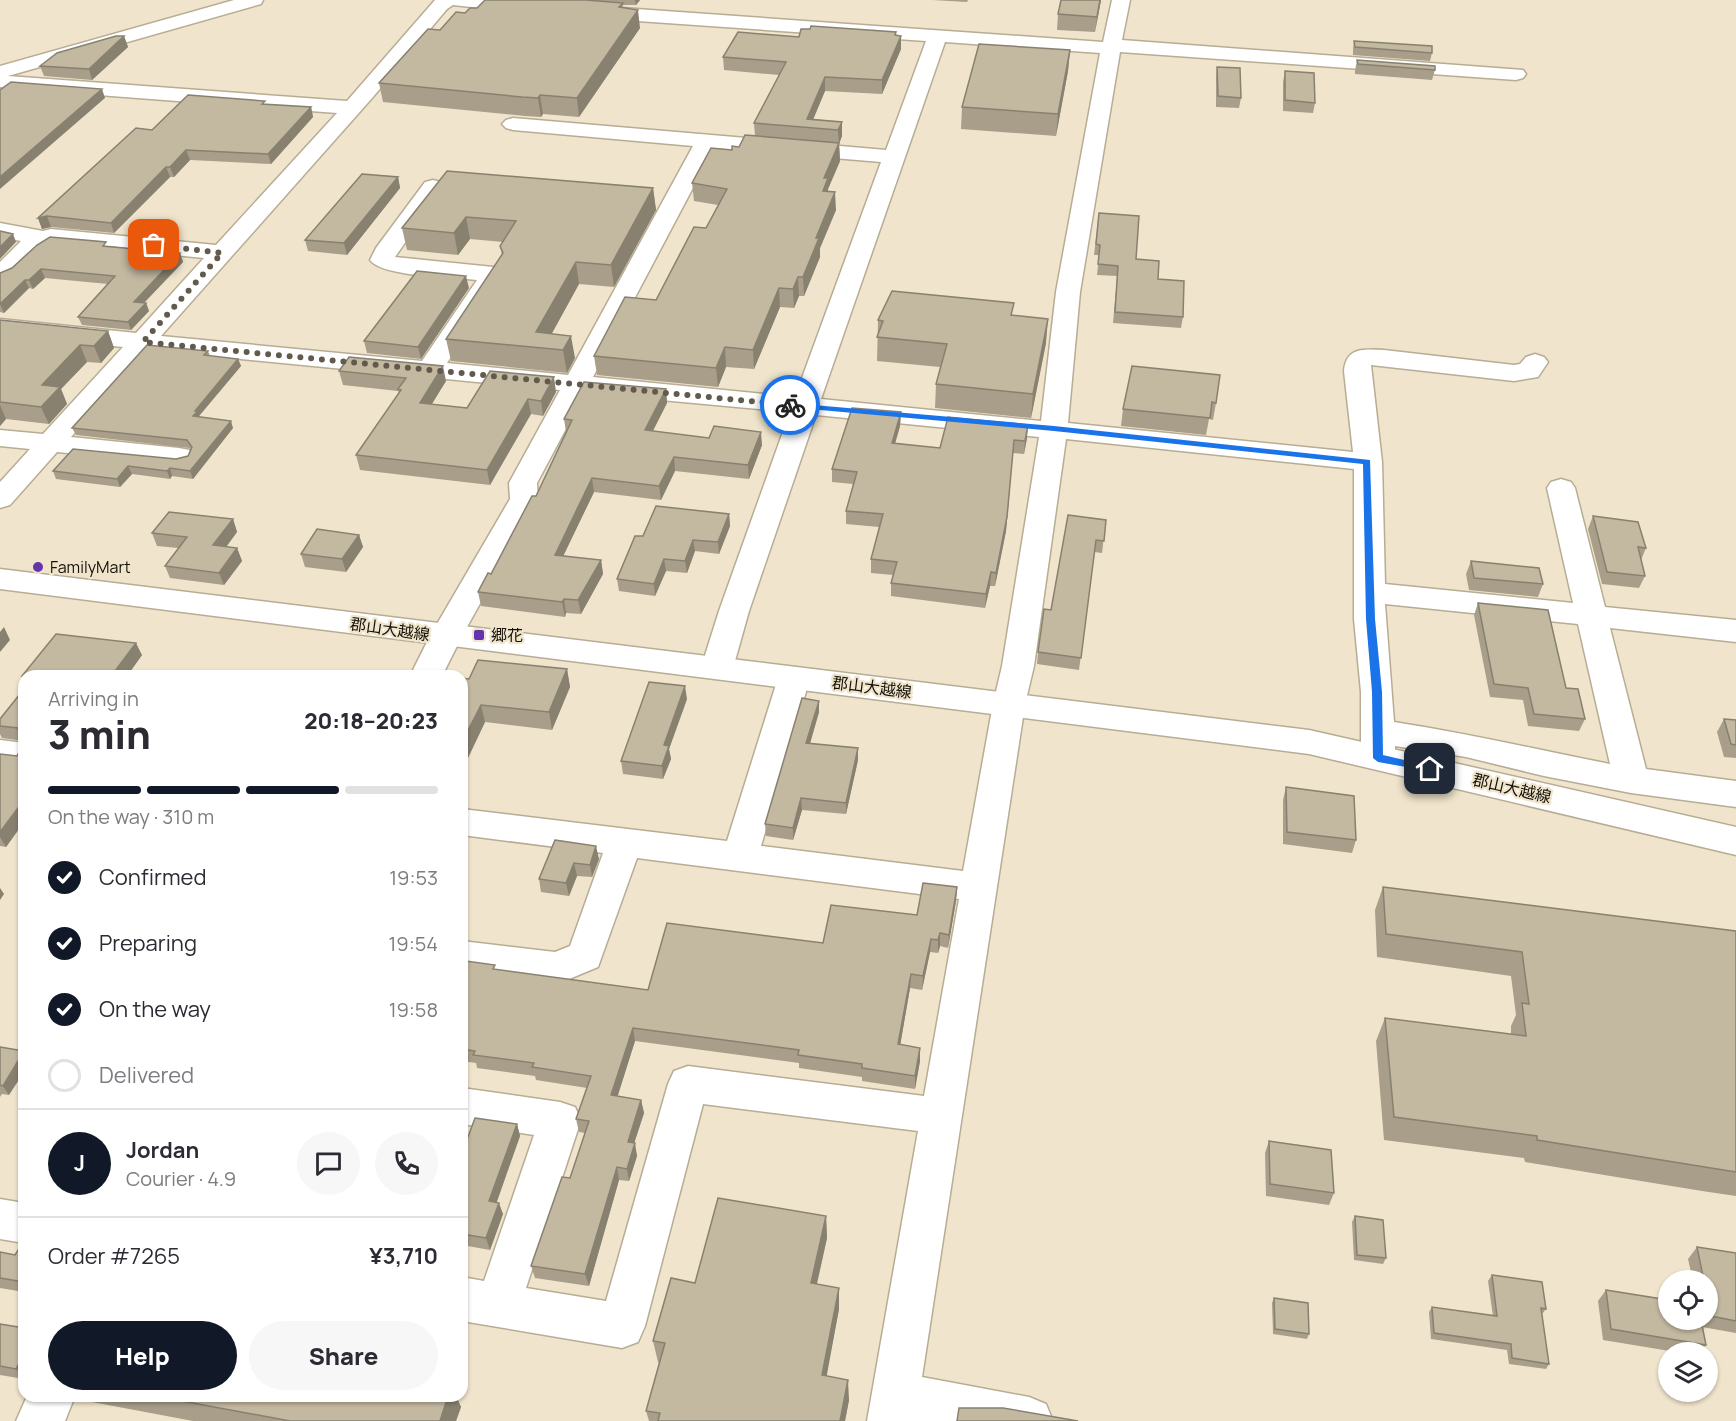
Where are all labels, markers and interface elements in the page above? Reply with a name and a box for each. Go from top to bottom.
pin [128,219,179,270]
icon: bag [137,228,170,261]
courier [760,375,820,435]
icon: bike [774,389,807,422]
place label: FamilyMart [50,556,131,578]
marker: FamilyMart [31,560,45,574]
street label: 郡山大越線 [349,613,431,645]
place label: 郷花 [491,624,523,646]
marker: 郷花 [472,628,486,642]
street label: 郡山大越線 [831,671,913,703]
text: Arriving in [48,685,139,712]
text: 20:18–20:23 [304,706,438,736]
text: 3 min [48,707,151,761]
pin [1404,743,1455,794]
icon: home [1413,752,1446,785]
street label: 郡山大越線 [1471,768,1553,808]
text: On the way · 310 m [48,803,214,830]
icon: check [48,861,81,894]
text: Confirmed [99,862,207,892]
text: 19:53 [389,864,438,891]
icon: check [48,927,81,960]
text: Preparing [99,928,197,958]
text: 19:54 [388,930,438,957]
icon: check [48,993,81,1026]
text: On the way [99,994,211,1024]
text: 19:58 [389,996,438,1023]
text: Delivered [99,1060,194,1090]
button: chat [297,1132,360,1195]
button: phone [375,1132,438,1195]
text: Jordan [126,1135,199,1165]
text: J [74,1148,85,1178]
text: Courier · 4.9 [126,1165,236,1192]
text: Order #7265 [48,1241,180,1271]
text: ¥3,710 [369,1241,438,1271]
map controls [1658,1270,1718,1402]
button: locate [1658,1270,1718,1330]
button: Help [48,1321,237,1390]
button: Share [249,1321,438,1390]
button: layers [1658,1342,1718,1402]

